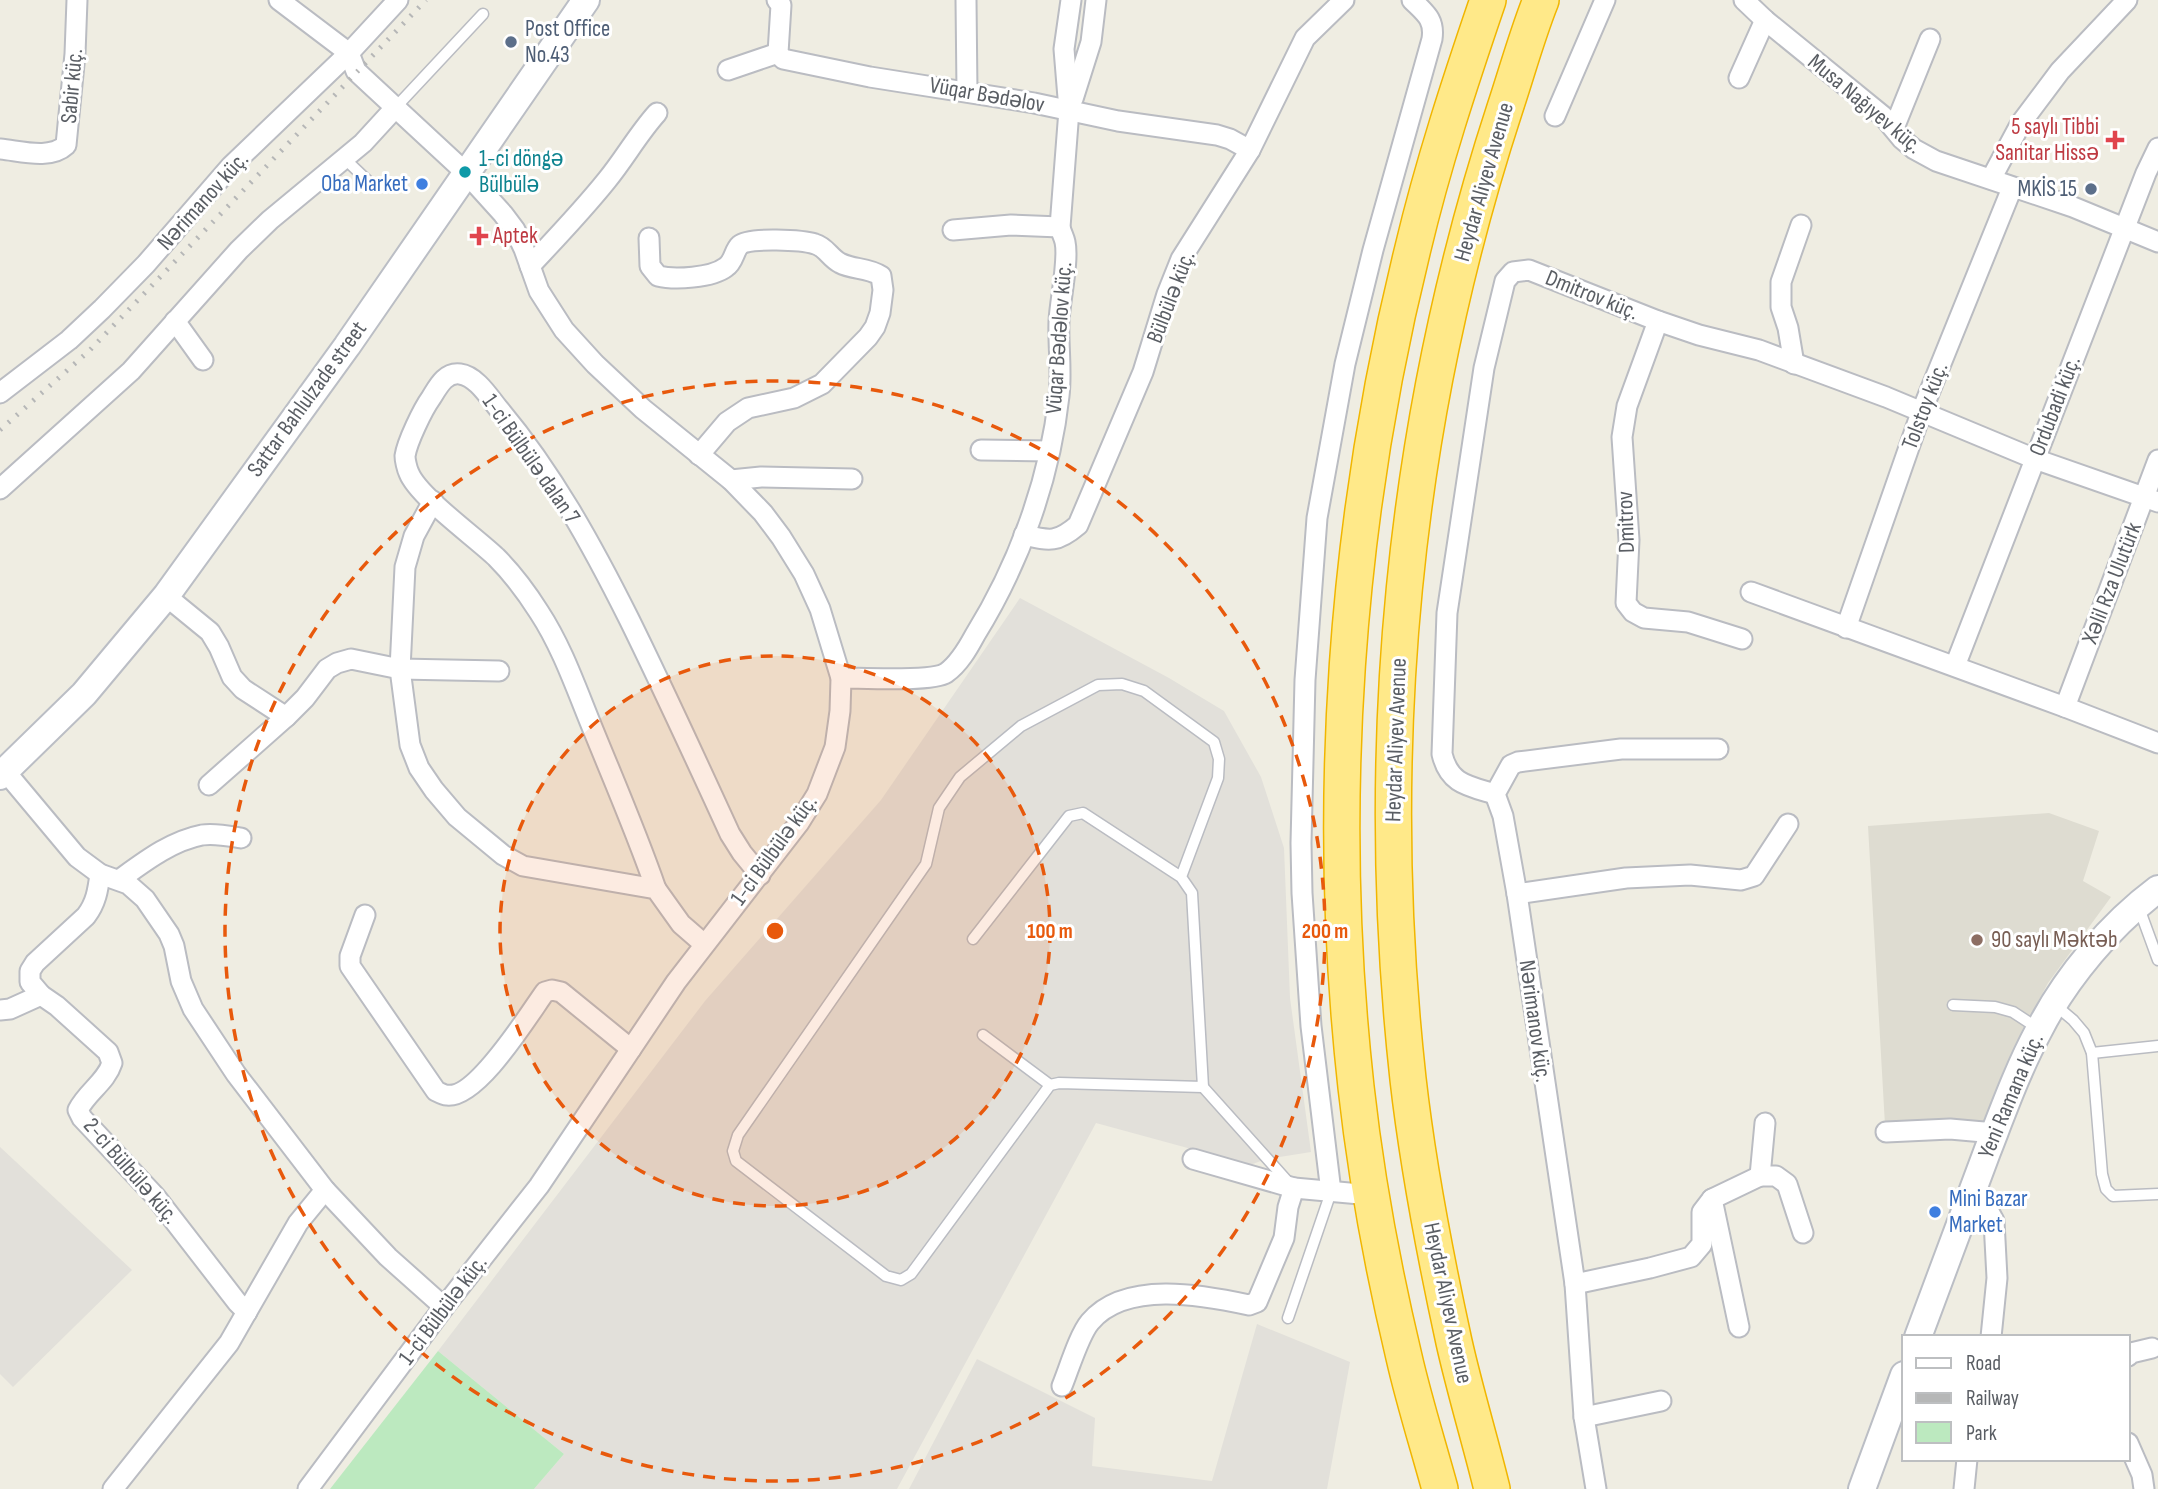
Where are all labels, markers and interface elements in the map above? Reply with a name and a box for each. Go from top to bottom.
place label: Post Office No.43 [525,15,610,69]
marker: Post Office No.43 [503,34,519,50]
street label: Sabir küç. [55,47,89,125]
street label: Musa Nağıyev küç. [1802,48,1928,160]
street label: Vüqar Bədəlov [927,71,1047,119]
street label: Heydar Aliyev Avenue [1448,99,1520,265]
place label: 5 saylı Tibbi Sanitar Hissə [1995,113,2099,167]
marker: 5 saylı Tibbi Sanitar Hissə [2105,130,2125,150]
place label: 1-ci döngə Bülbülə [479,145,564,199]
street label: Nərimanov küç. [151,146,255,256]
marker: 1-ci döngə Bülbülə [457,164,473,180]
place label: Oba Market [321,170,408,198]
place label: MKİS 15 [2018,175,2077,203]
marker: Oba Market [414,176,430,192]
marker: MKİS 15 [2083,181,2099,197]
place label: Aptek [492,222,538,250]
marker: Aptek [471,228,487,244]
street label: Bülbülə küç. [1141,247,1201,347]
street label: Vüqar Bədəlov küç. [1040,261,1078,415]
street label: Dmitrov küç. [1541,264,1643,326]
street label: Sattar Bahlulzade street [241,316,373,482]
street label: Ordubadi küç. [2023,352,2087,460]
street label: Tolstoy küç. [1896,358,1954,454]
street label: 1-ci Bülbülə dalan 7 [476,389,586,529]
street label: Dmitrov [1611,490,1641,553]
street label: Xəlil Rza Ulutürk [2076,518,2148,649]
street label: Heydar Aliyev Avenue [1379,658,1413,822]
street label: 1-ci Bülbülə küç. [724,789,824,911]
centre of rings [763,919,787,943]
text: 100 m [1027,919,1073,944]
text: 200 m [1302,919,1348,944]
place label: 90 saylı Məktəb [1991,926,2118,954]
marker: 90 saylı Məktəb [1969,932,1985,948]
street label: Nərimanov küç. [1513,958,1557,1084]
street label: Yeni Ramana küç. [1972,1029,2050,1163]
street label: 2-ci Bülbülə küç. [77,1112,185,1230]
place label: Mini Bazar Market [1949,1185,2028,1239]
marker: Mini Bazar Market [1927,1204,1943,1220]
street label: Heydar Aliyev Avenue [1417,1220,1479,1386]
street label: 1-ci Bülbülə küç. [393,1250,493,1370]
legend [1902,1335,2130,1461]
text: Road [1966,1351,2001,1376]
text: Railway [1966,1386,2019,1411]
text: Park [1966,1421,1997,1446]

